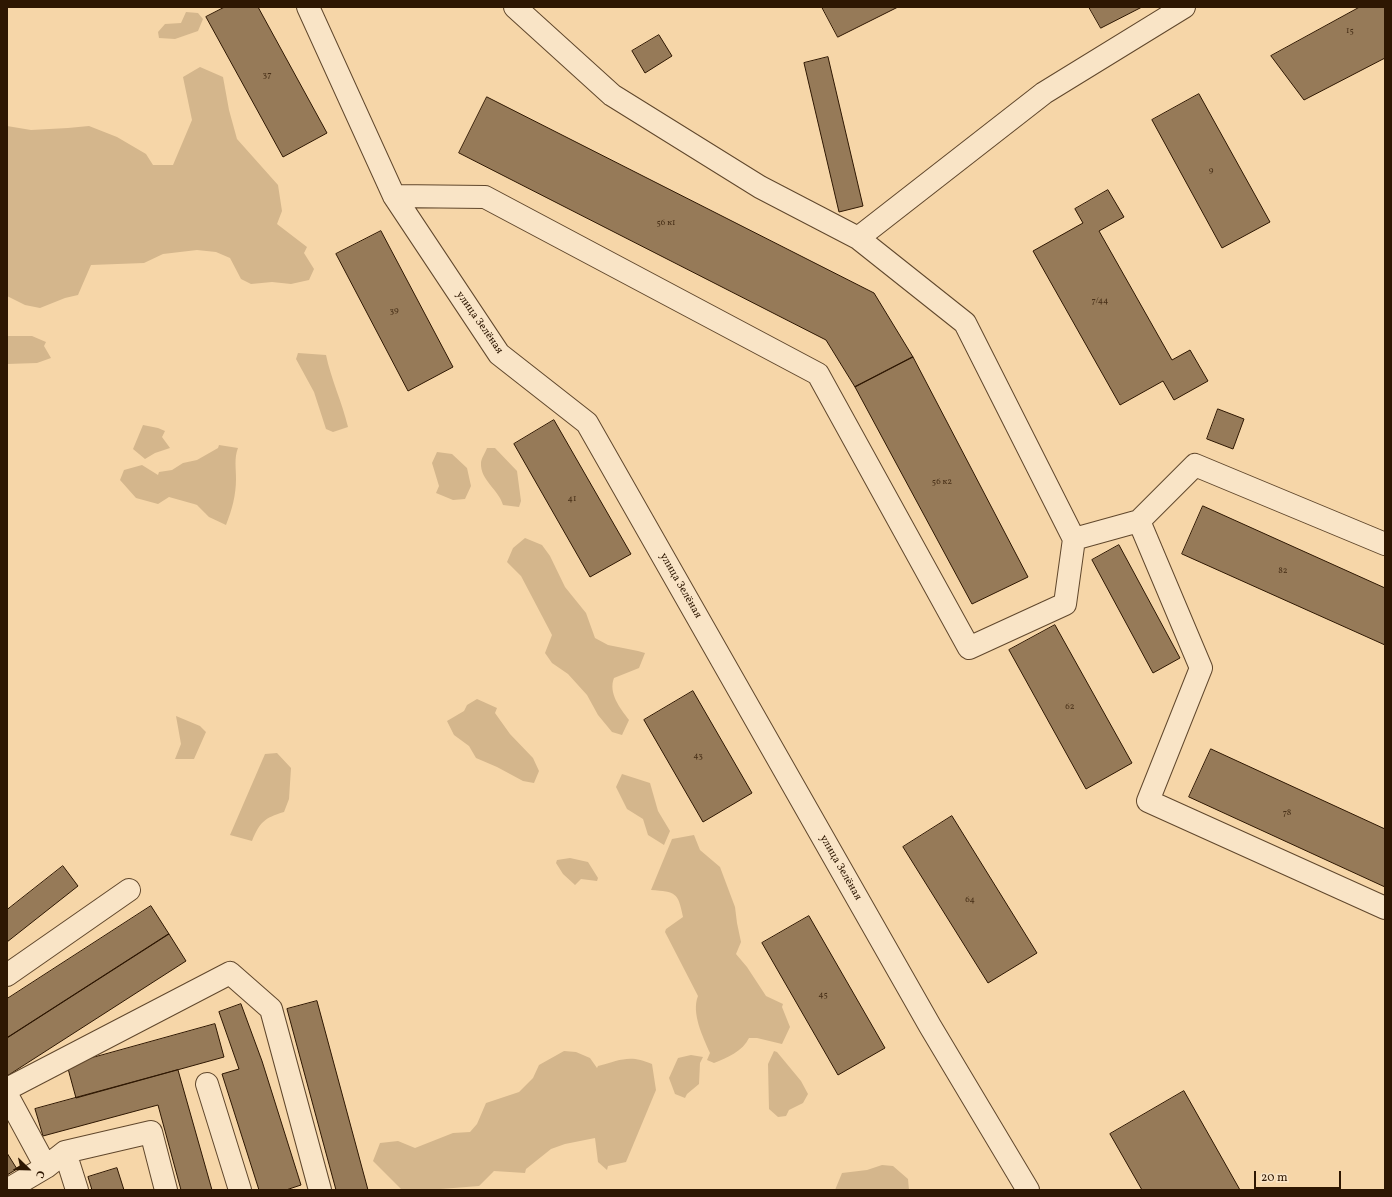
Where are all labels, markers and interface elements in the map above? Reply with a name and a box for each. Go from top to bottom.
house number: 15 [1346,26,1354,36]
house number: 37 [263,70,271,80]
house number: 9 [1209,166,1213,176]
house number: 56 к1 [657,218,675,228]
street label: улица Зелёная [453,289,505,357]
house number: 7/44 [1092,296,1108,306]
house number: 39 [389,306,399,316]
house number: 56 к2 [932,477,952,487]
house number: 41 [568,494,576,504]
street label: улица Зелёная [656,551,704,621]
house number: 82 [1278,566,1288,576]
house number: 62 [1065,702,1075,712]
house number: 43 [693,751,703,761]
house number: 78 [1283,808,1291,818]
street label: улица Зелёная [816,833,864,903]
house number: 64 [965,895,975,905]
house number: 45 [818,990,828,1000]
north arrow [8,1149,48,1189]
scale bar [1256,1163,1343,1189]
text: С [31,1168,48,1180]
text: 20 m [1261,1170,1288,1186]

